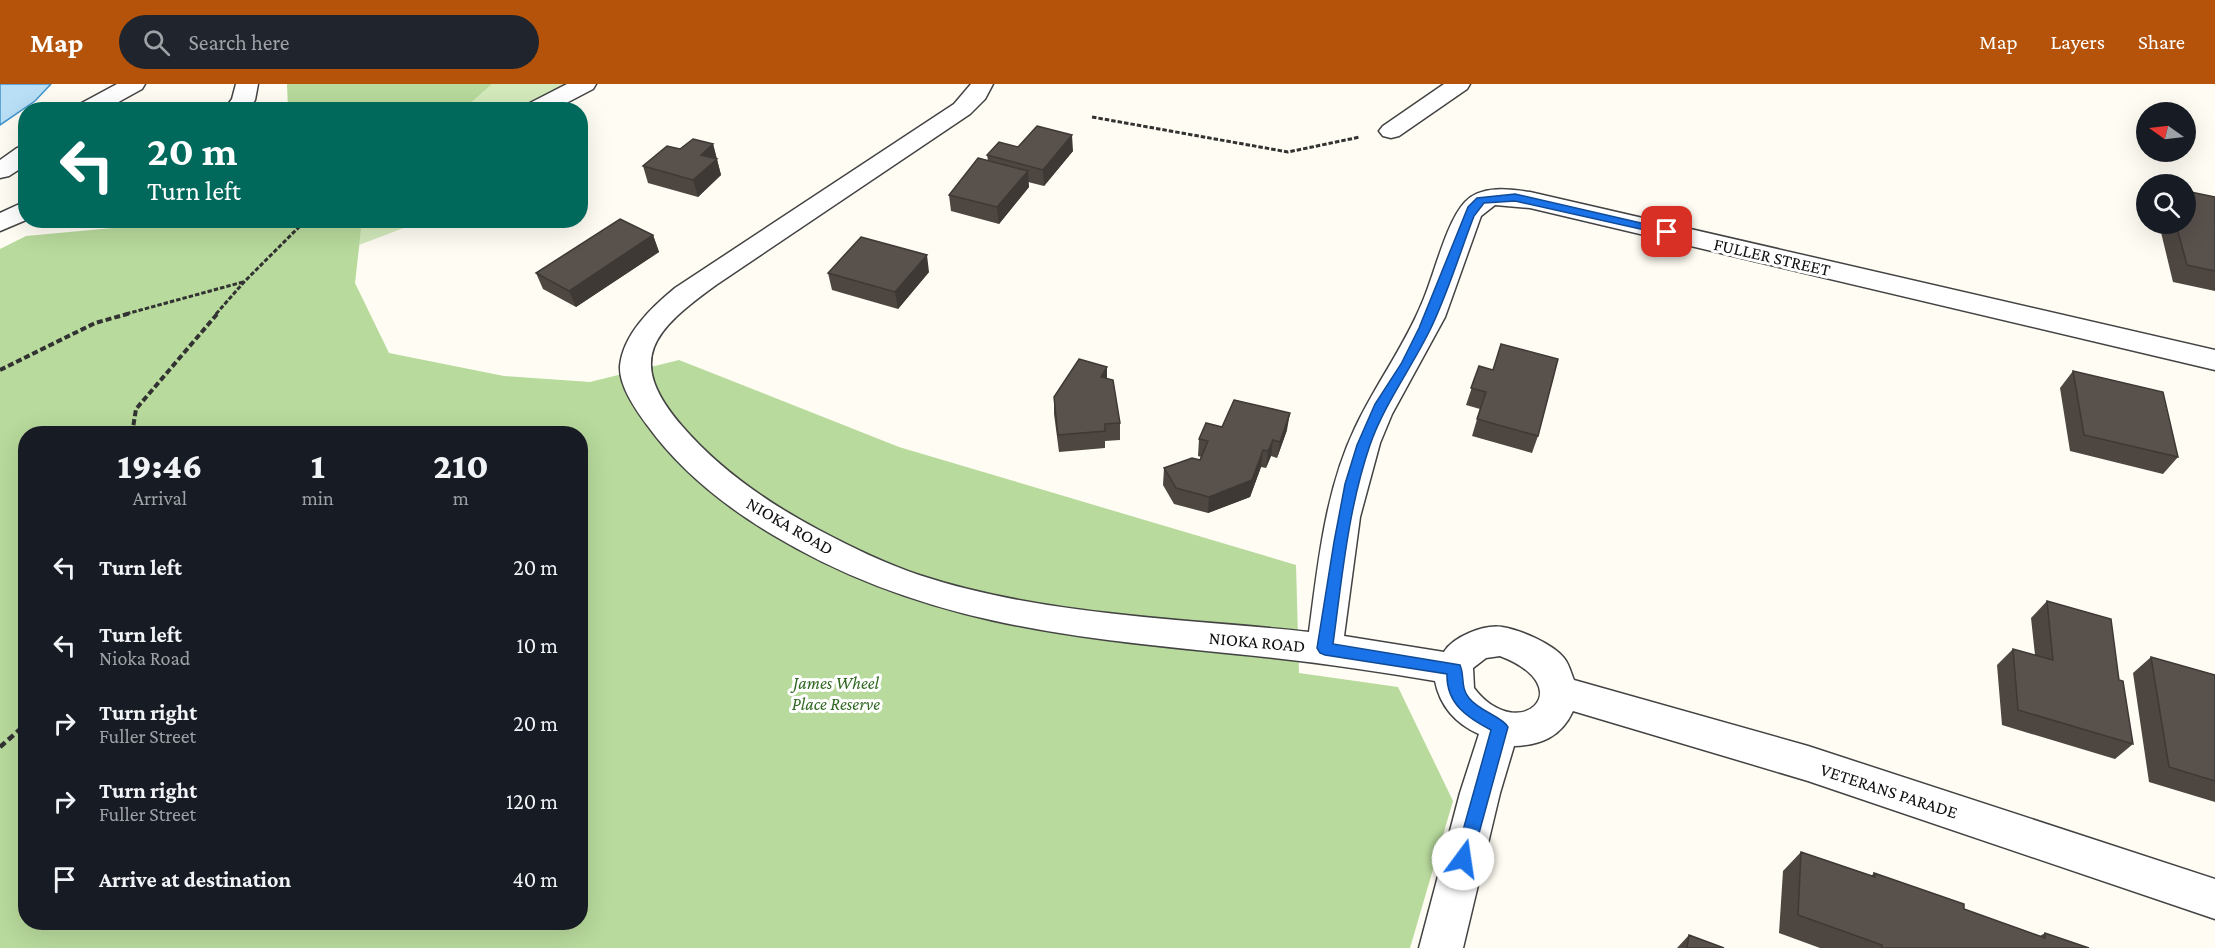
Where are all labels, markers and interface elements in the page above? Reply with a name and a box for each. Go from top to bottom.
search box [119,15,539,69]
icon: search [140,26,173,59]
text: Map [30,27,83,58]
text: Search here [188,30,289,55]
text: Map [1979,30,2018,54]
text: Layers [2051,30,2105,54]
text: Share [2138,30,2185,54]
north arrow [2136,102,2196,162]
map controls [2136,102,2196,234]
icon: left [48,126,126,204]
text: 20 m [147,127,238,174]
button: search [2136,174,2196,234]
text: Turn left [147,176,241,206]
pin [1641,206,1692,257]
icon: arrive [1650,215,1683,248]
street label: FULLER STREET [1712,234,1832,280]
text: 19:46 [117,446,202,486]
text: 1 [311,446,325,486]
text: 210 [433,446,489,486]
text: Arrival [133,487,187,509]
text: min [302,487,334,509]
text: m [453,487,469,509]
street label: NIOKA ROAD [743,493,837,559]
icon: left [48,551,81,584]
text: Turn left [99,555,182,580]
text: 20 m [513,555,558,580]
text: Turn left [99,622,182,647]
street label: NIOKA ROAD [1208,628,1306,656]
icon: left [48,629,81,662]
text: 10 m [516,633,558,658]
text: Nioka Road [99,647,190,669]
park label: James Wheel Place Reserve [790,673,880,714]
text: Turn right [99,700,197,725]
icon: right [48,707,81,740]
text: 20 m [513,711,558,736]
text: Fuller Street [99,725,196,747]
street label: VETERANS PARADE [1818,759,1960,823]
text: Turn right [99,778,197,803]
icon: right [48,785,81,818]
text: 120 m [506,789,558,814]
text: Fuller Street [99,803,196,825]
position arrow [1431,827,1495,891]
icon: arrive [48,863,81,896]
text: Arrive at destination [99,867,291,892]
text: 40 m [513,867,558,892]

